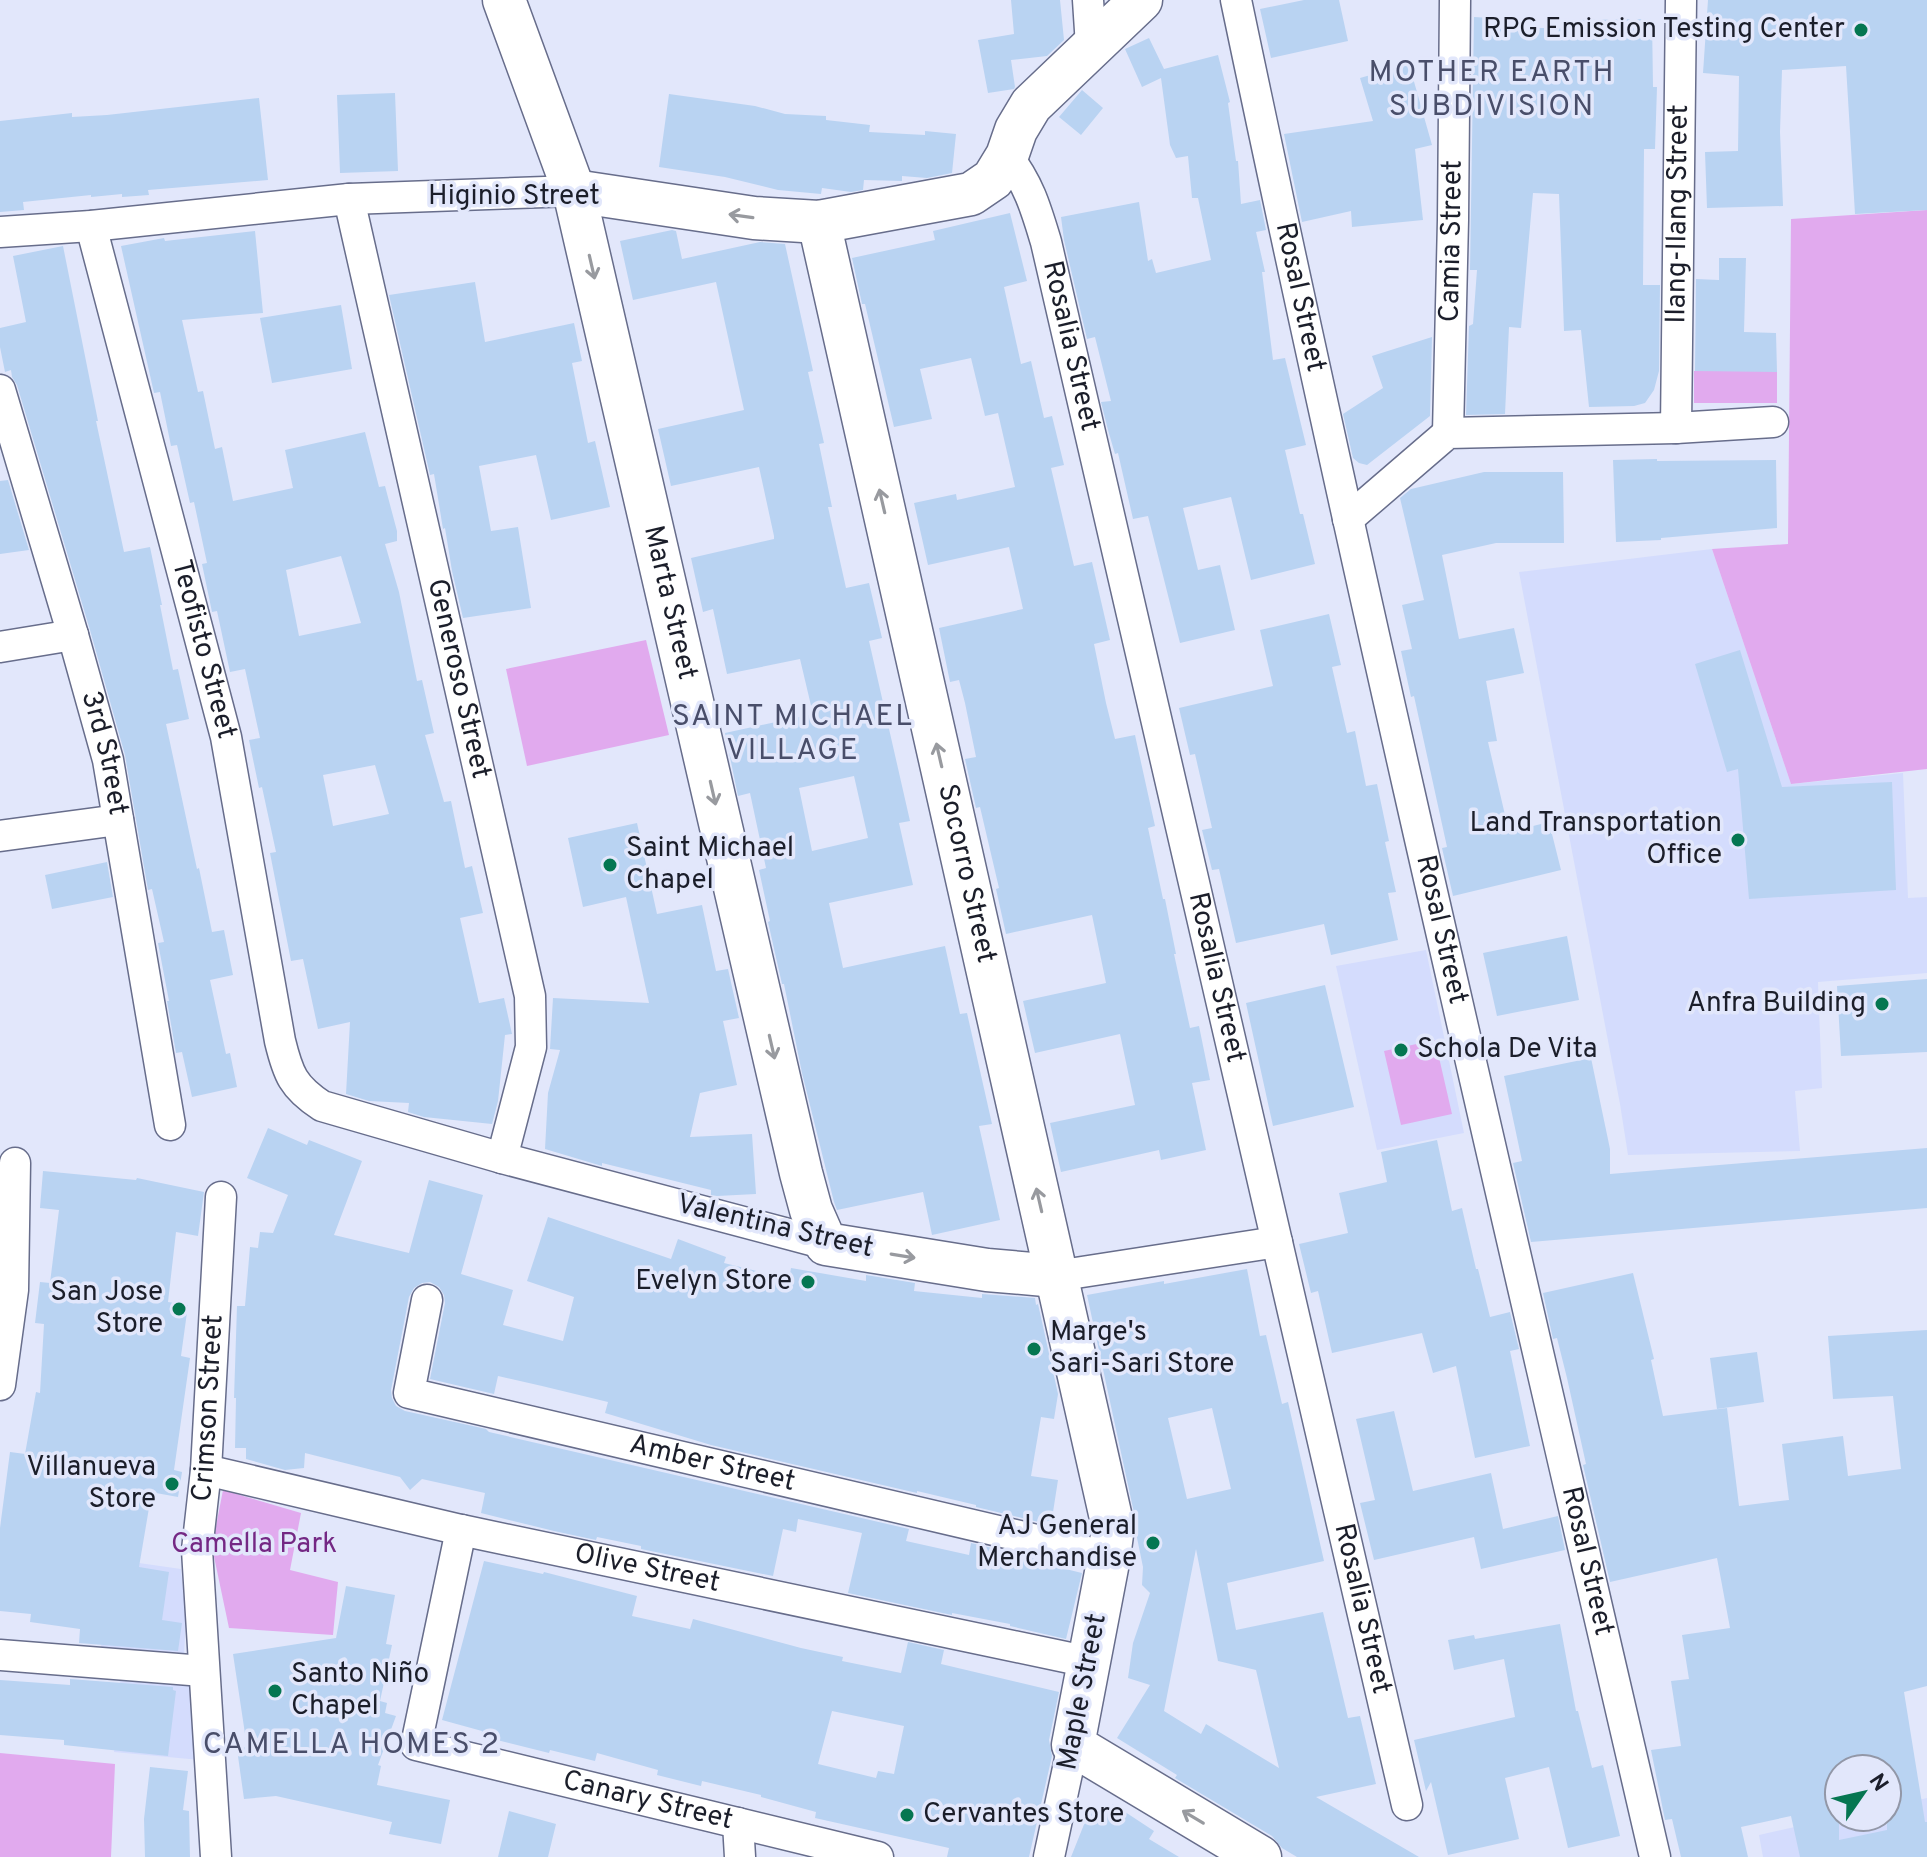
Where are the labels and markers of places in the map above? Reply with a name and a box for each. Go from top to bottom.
place label: RPG Emission Testing Center [1483,12,1845,48]
marker: RPG Emission Testing Center [1852,21,1870,39]
place label: Land Transportation Office [1470,806,1722,874]
place label: Saint Michael Chapel [626,831,794,899]
marker: Land Transportation Office [1729,831,1747,849]
marker: Saint Michael Chapel [601,856,619,874]
place label: Anfra Building [1687,986,1866,1022]
marker: Anfra Building [1873,995,1891,1013]
place label: Schola De Vita [1417,1032,1597,1068]
marker: Schola De Vita [1392,1041,1410,1059]
place label: Evelyn Store [635,1264,792,1300]
marker: Evelyn Store [799,1273,817,1291]
place label: San Jose Store [50,1275,163,1343]
marker: San Jose Store [170,1300,188,1318]
place label: Marge's Sari-Sari Store [1050,1315,1234,1383]
marker: Marge's Sari-Sari Store [1025,1340,1043,1358]
place label: Villanueva Store [26,1450,156,1518]
marker: Villanueva Store [163,1475,181,1493]
place label: AJ General Merchandise [977,1509,1137,1577]
marker: AJ General Merchandise [1144,1534,1162,1552]
place label: Santo Niño Chapel [291,1657,429,1725]
marker: Santo Niño Chapel [266,1682,284,1700]
place label: Cervantes Store [923,1797,1124,1833]
marker: Cervantes Store [898,1806,916,1824]

